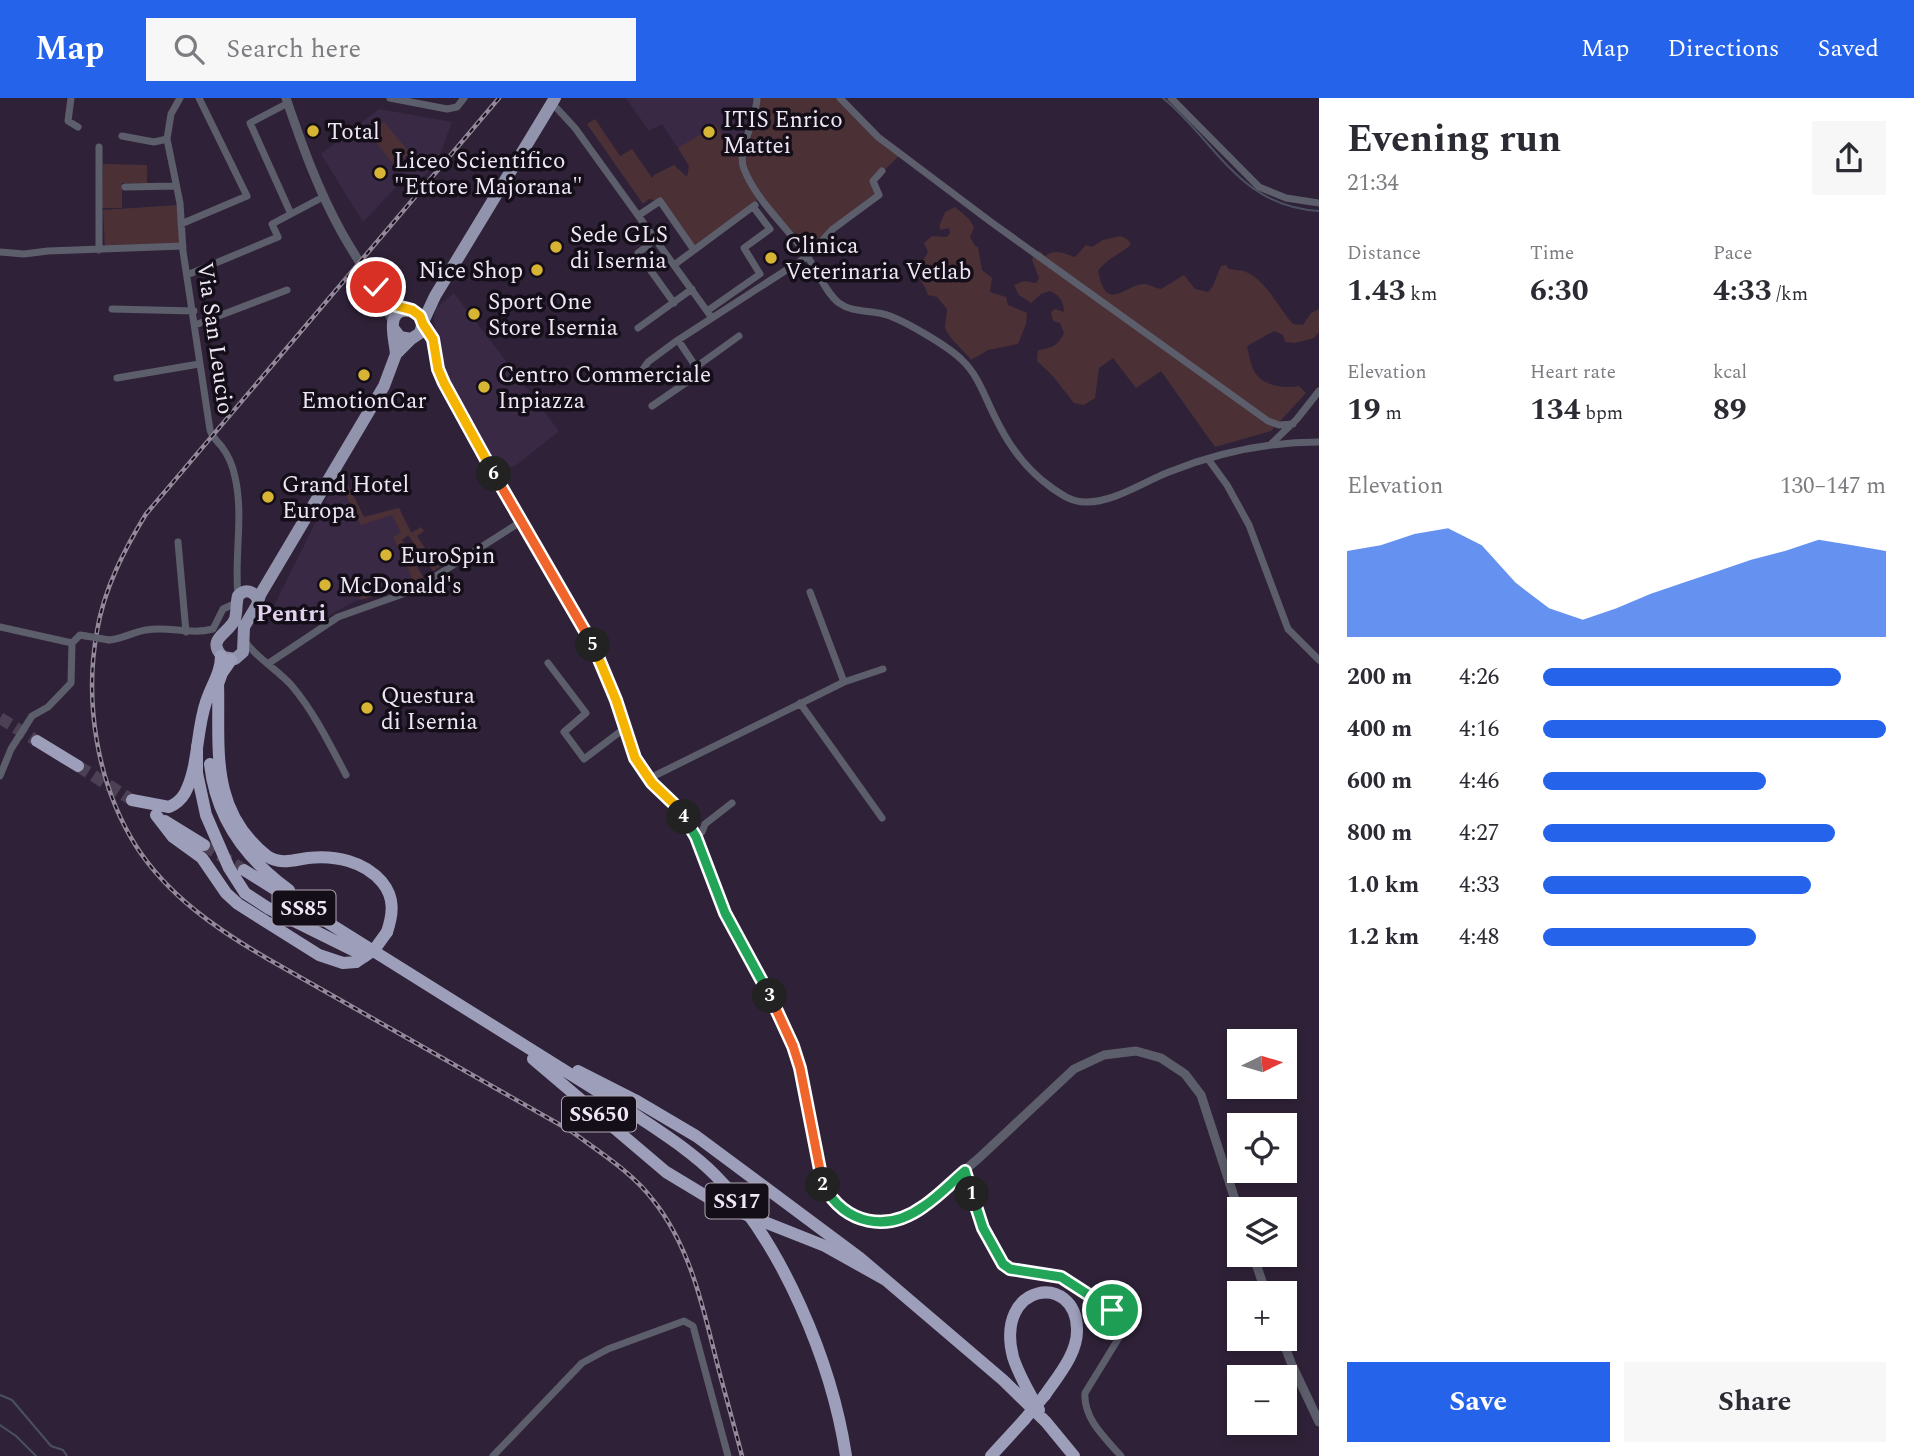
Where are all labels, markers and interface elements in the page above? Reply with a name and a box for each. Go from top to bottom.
search box [146,18,636,81]
text: Map [35,24,104,74]
text: Search here [226,29,361,69]
icon: search [170,30,208,68]
text: Map [1581,31,1629,67]
text: Directions [1667,31,1779,67]
text: Saved [1817,31,1879,67]
place label: ITIS Enrico Mattei [723,103,843,164]
text: Evening run [1347,111,1561,169]
place label: Total [327,115,380,150]
button: share [1812,121,1886,195]
marker: Total [305,123,321,139]
marker: ITIS Enrico Mattei [701,124,717,140]
place label: Liceo Scientifico "Ettore Majorana" [394,144,583,205]
marker: Liceo Scientifico "Ettore Majorana" [372,165,388,181]
text: 21:34 [1347,166,1399,201]
place label: Sede GLS di Isernia [570,218,668,279]
place label: Clinica Veterinaria Vetlab [785,229,971,290]
marker: Sede GLS di Isernia [548,239,564,255]
text: Distance [1347,239,1421,268]
text: Time [1530,239,1574,268]
text: Pace [1713,239,1752,268]
marker: Clinica Veterinaria Vetlab [763,250,779,266]
place label: Nice Shop [418,254,523,289]
pin [346,257,406,317]
street label: Via San Leucio [187,260,243,417]
marker: Nice Shop [529,262,545,278]
icon: check [357,268,395,306]
text: 1.43 [1347,268,1406,314]
text: 6:30 [1530,268,1589,314]
text: 4:33 [1713,268,1772,314]
text: km [1406,280,1437,309]
text: /km [1772,280,1808,309]
place label: Sport One Store Isernia [488,285,618,346]
marker: Sport One Store Isernia [466,306,482,322]
place label: Centro Commerciale Inpiazza [498,358,711,419]
text: Elevation [1347,358,1427,387]
text: Heart rate [1530,358,1616,387]
text: kcal [1713,358,1747,387]
marker: EmotionCar [356,367,372,383]
marker: Centro Commerciale Inpiazza [476,379,492,395]
place label: EmotionCar [301,384,427,419]
text: 19 [1347,387,1381,433]
text: 134 [1530,387,1581,433]
text: 89 [1713,387,1747,433]
text: m [1381,399,1402,428]
text: bpm [1581,399,1623,428]
pin: 6 [476,456,512,492]
text: 6 [488,459,499,488]
place label: Grand Hotel Europa [282,468,409,529]
text: Elevation [1347,469,1443,504]
text: 130–147 m [1780,469,1886,504]
marker: Grand Hotel Europa [260,489,276,505]
place label: EuroSpin [400,539,495,574]
marker: EuroSpin [378,547,394,563]
place label: McDonald's [339,569,462,604]
marker: McDonald's [317,577,333,593]
district label: Pentri [256,596,326,632]
pin: 5 [576,628,610,662]
text: 5 [587,630,598,659]
text: 200 m [1347,660,1412,695]
text: 4:26 [1459,660,1499,695]
place label: Questura di Isernia [381,679,478,740]
marker: Questura di Isernia [359,700,375,716]
text: 400 m [1347,712,1412,747]
text: 4:16 [1459,712,1499,747]
text: 600 m [1347,764,1412,799]
text: 4:46 [1459,764,1499,799]
pin: 4 [666,800,702,834]
text: 4 [678,802,689,831]
text: 800 m [1347,816,1412,851]
text: 4:27 [1459,816,1499,851]
text: 1.0 km [1347,868,1419,903]
text: 4:33 [1459,868,1499,903]
road number: SS85 [272,890,336,926]
text: 1.2 km [1347,920,1419,955]
text: 4:48 [1459,920,1499,955]
pin: 3 [752,978,788,1014]
text: 3 [764,981,775,1010]
north arrow [1227,1029,1297,1099]
map controls [1227,1029,1297,1435]
road number: SS650 [562,1096,636,1132]
button: locate [1227,1113,1297,1183]
pin: 2 [806,1168,840,1202]
text: 2 [817,1170,828,1199]
pin: 1 [954,1176,990,1212]
text: 1 [966,1179,977,1208]
road number: SS17 [706,1184,768,1218]
button: layers [1227,1197,1297,1267]
pin [1082,1280,1142,1340]
button: + [1227,1281,1297,1351]
icon: arrive [1093,1291,1131,1329]
button: Save [1347,1362,1610,1442]
button: Share [1624,1362,1886,1442]
button: − [1227,1365,1297,1435]

